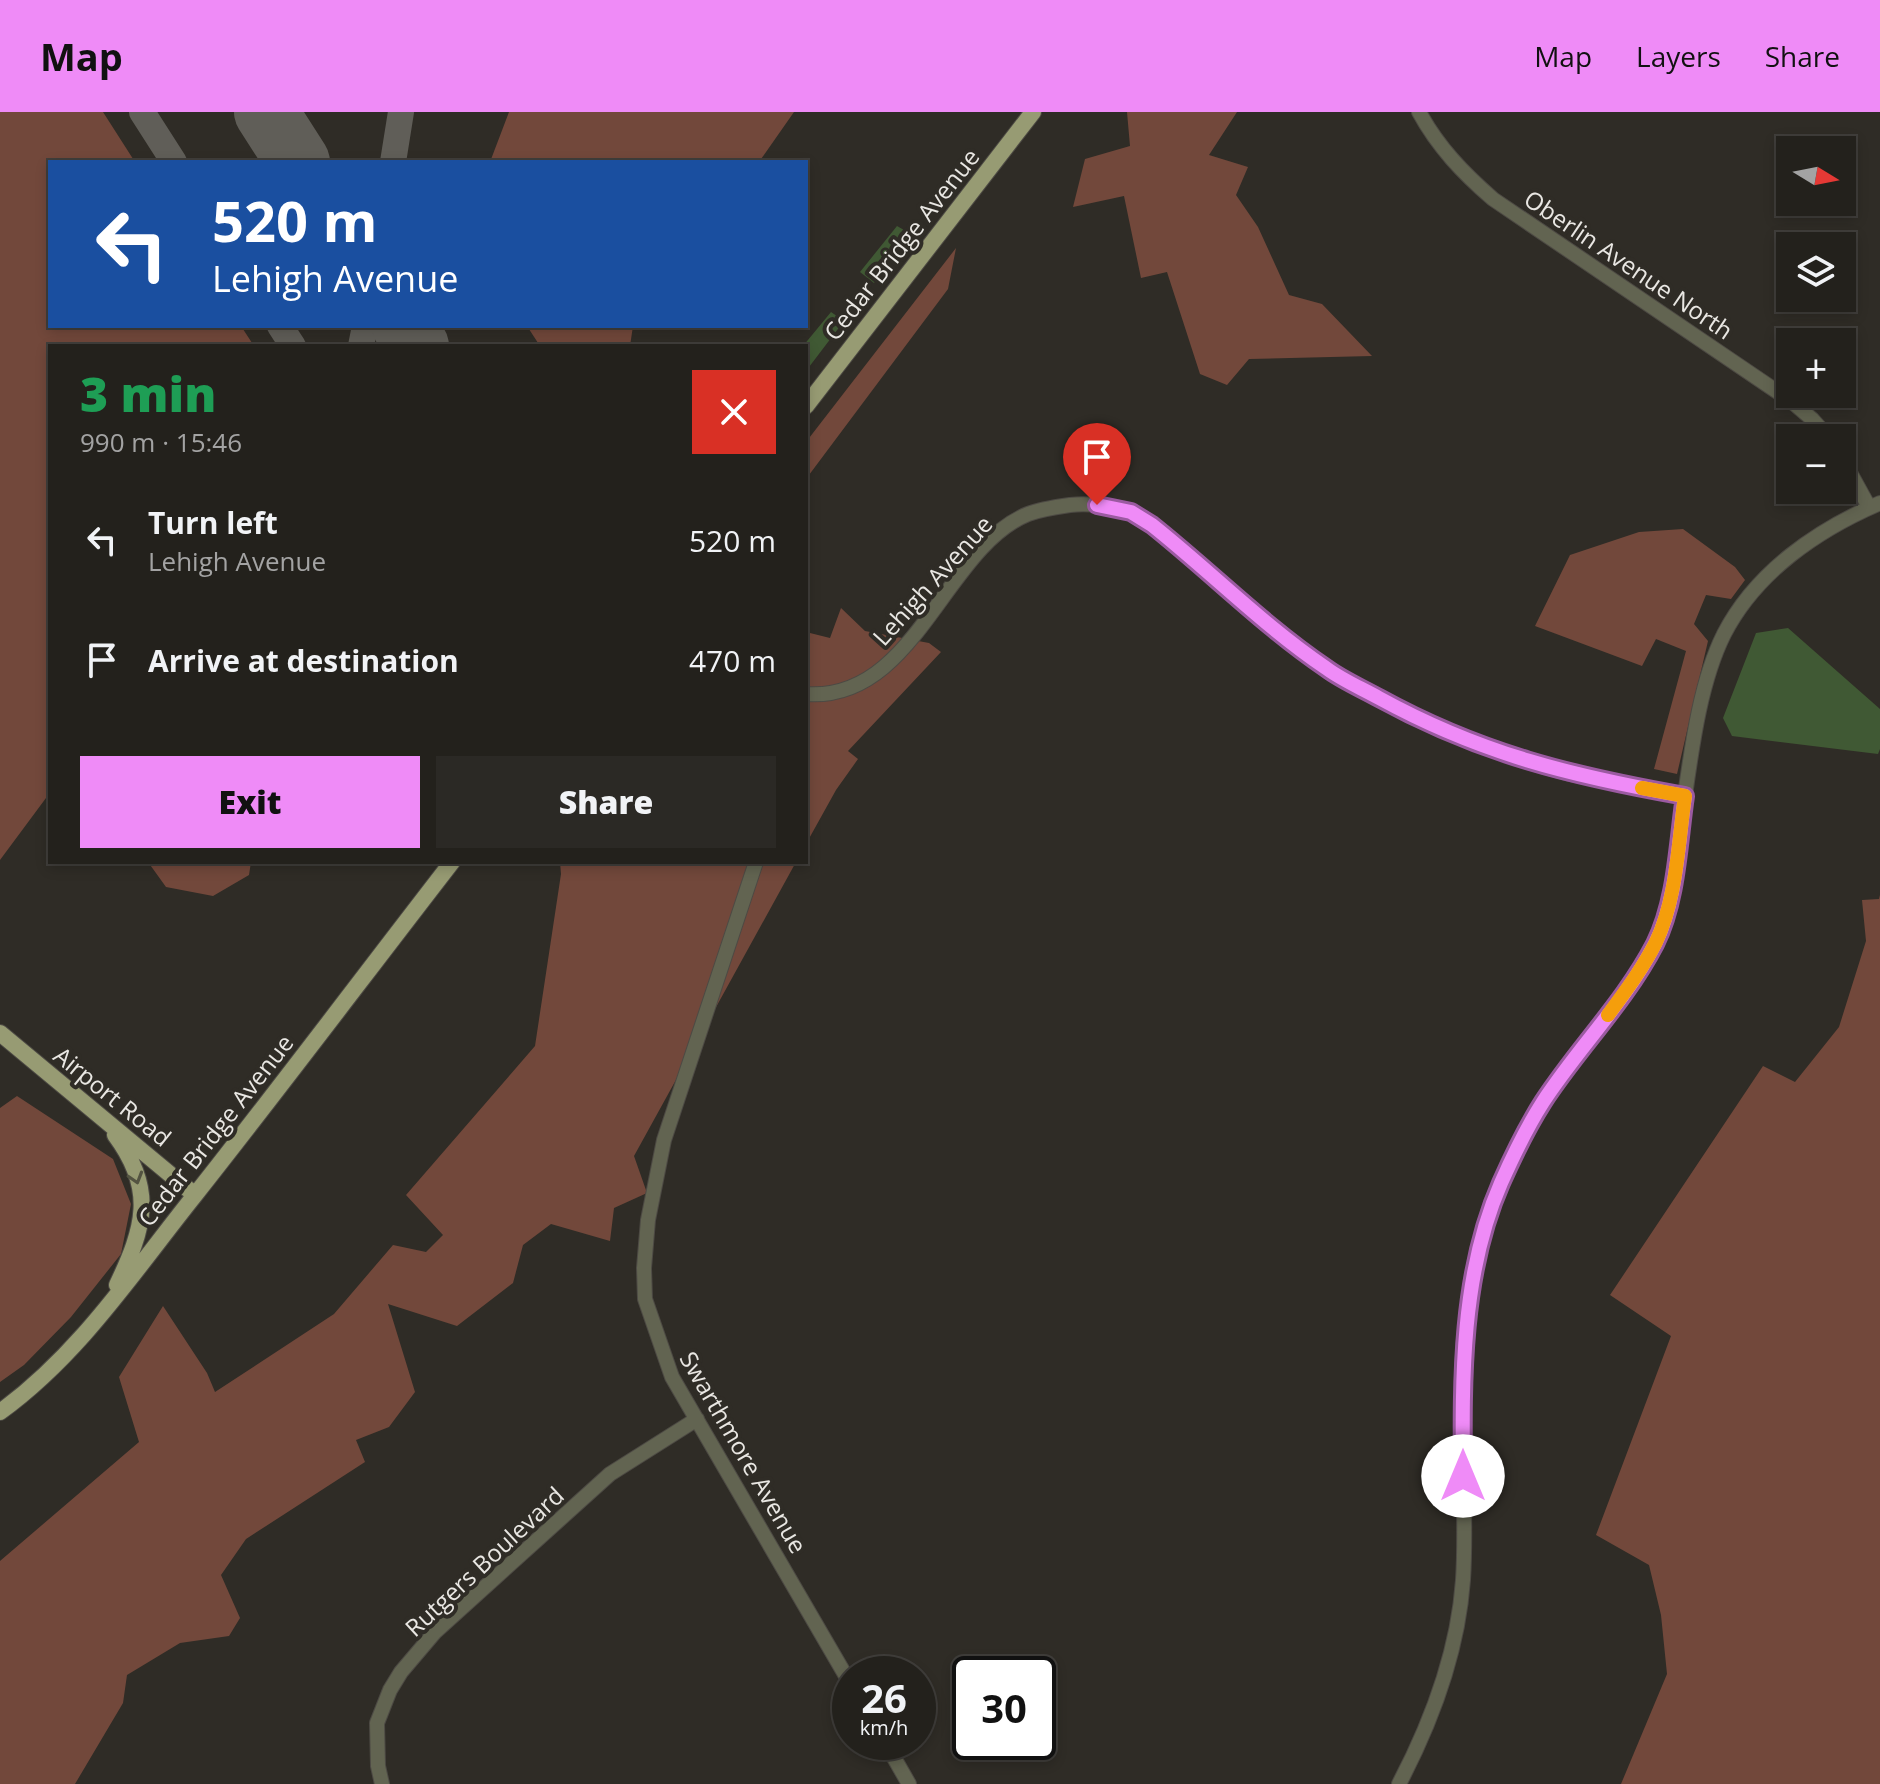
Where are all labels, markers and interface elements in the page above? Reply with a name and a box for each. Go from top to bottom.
text: Map [40,30,123,82]
text: Map [1534,37,1592,75]
text: Layers [1636,37,1721,75]
text: Share [1765,37,1840,75]
north arrow [1776,136,1856,216]
map controls [1776,136,1856,504]
street label: Cedar Bridge Avenue [816,141,986,347]
text: 520 m [212,182,378,258]
street label: Oberlin Avenue North [1518,182,1740,346]
icon: left [80,192,184,296]
button: layers [1776,232,1856,312]
text: Lehigh Avenue [212,254,458,303]
button: + [1776,328,1856,408]
text: 3 min [80,361,216,426]
button: close [692,370,776,454]
pin [1063,423,1131,505]
text: 990 m · 15:46 [80,424,242,460]
button: − [1776,424,1856,504]
icon: arrive [1075,435,1119,479]
text: Turn left [148,502,278,543]
street label: Lehigh Avenue [865,508,999,652]
icon: left [80,518,124,562]
text: 520 m [689,520,776,561]
text: Lehigh Avenue [148,543,326,579]
icon: arrive [80,638,124,682]
text: Arrive at destination [148,640,459,681]
text: 470 m [689,640,776,681]
button: Exit [80,756,420,848]
button: Share [436,756,776,848]
street label: Cedar Bridge Avenue [130,1027,300,1233]
street label: Airport Road [47,1038,179,1154]
one-way arrow [127,1171,143,1184]
street label: Swarthmore Avenue [673,1345,815,1559]
position arrow [1421,1434,1505,1518]
street label: Rutgers Boulevard [397,1479,571,1643]
speed limit sign: 30 [952,1656,1056,1760]
text: 26 [861,1670,907,1725]
text: km/h [860,1714,908,1741]

